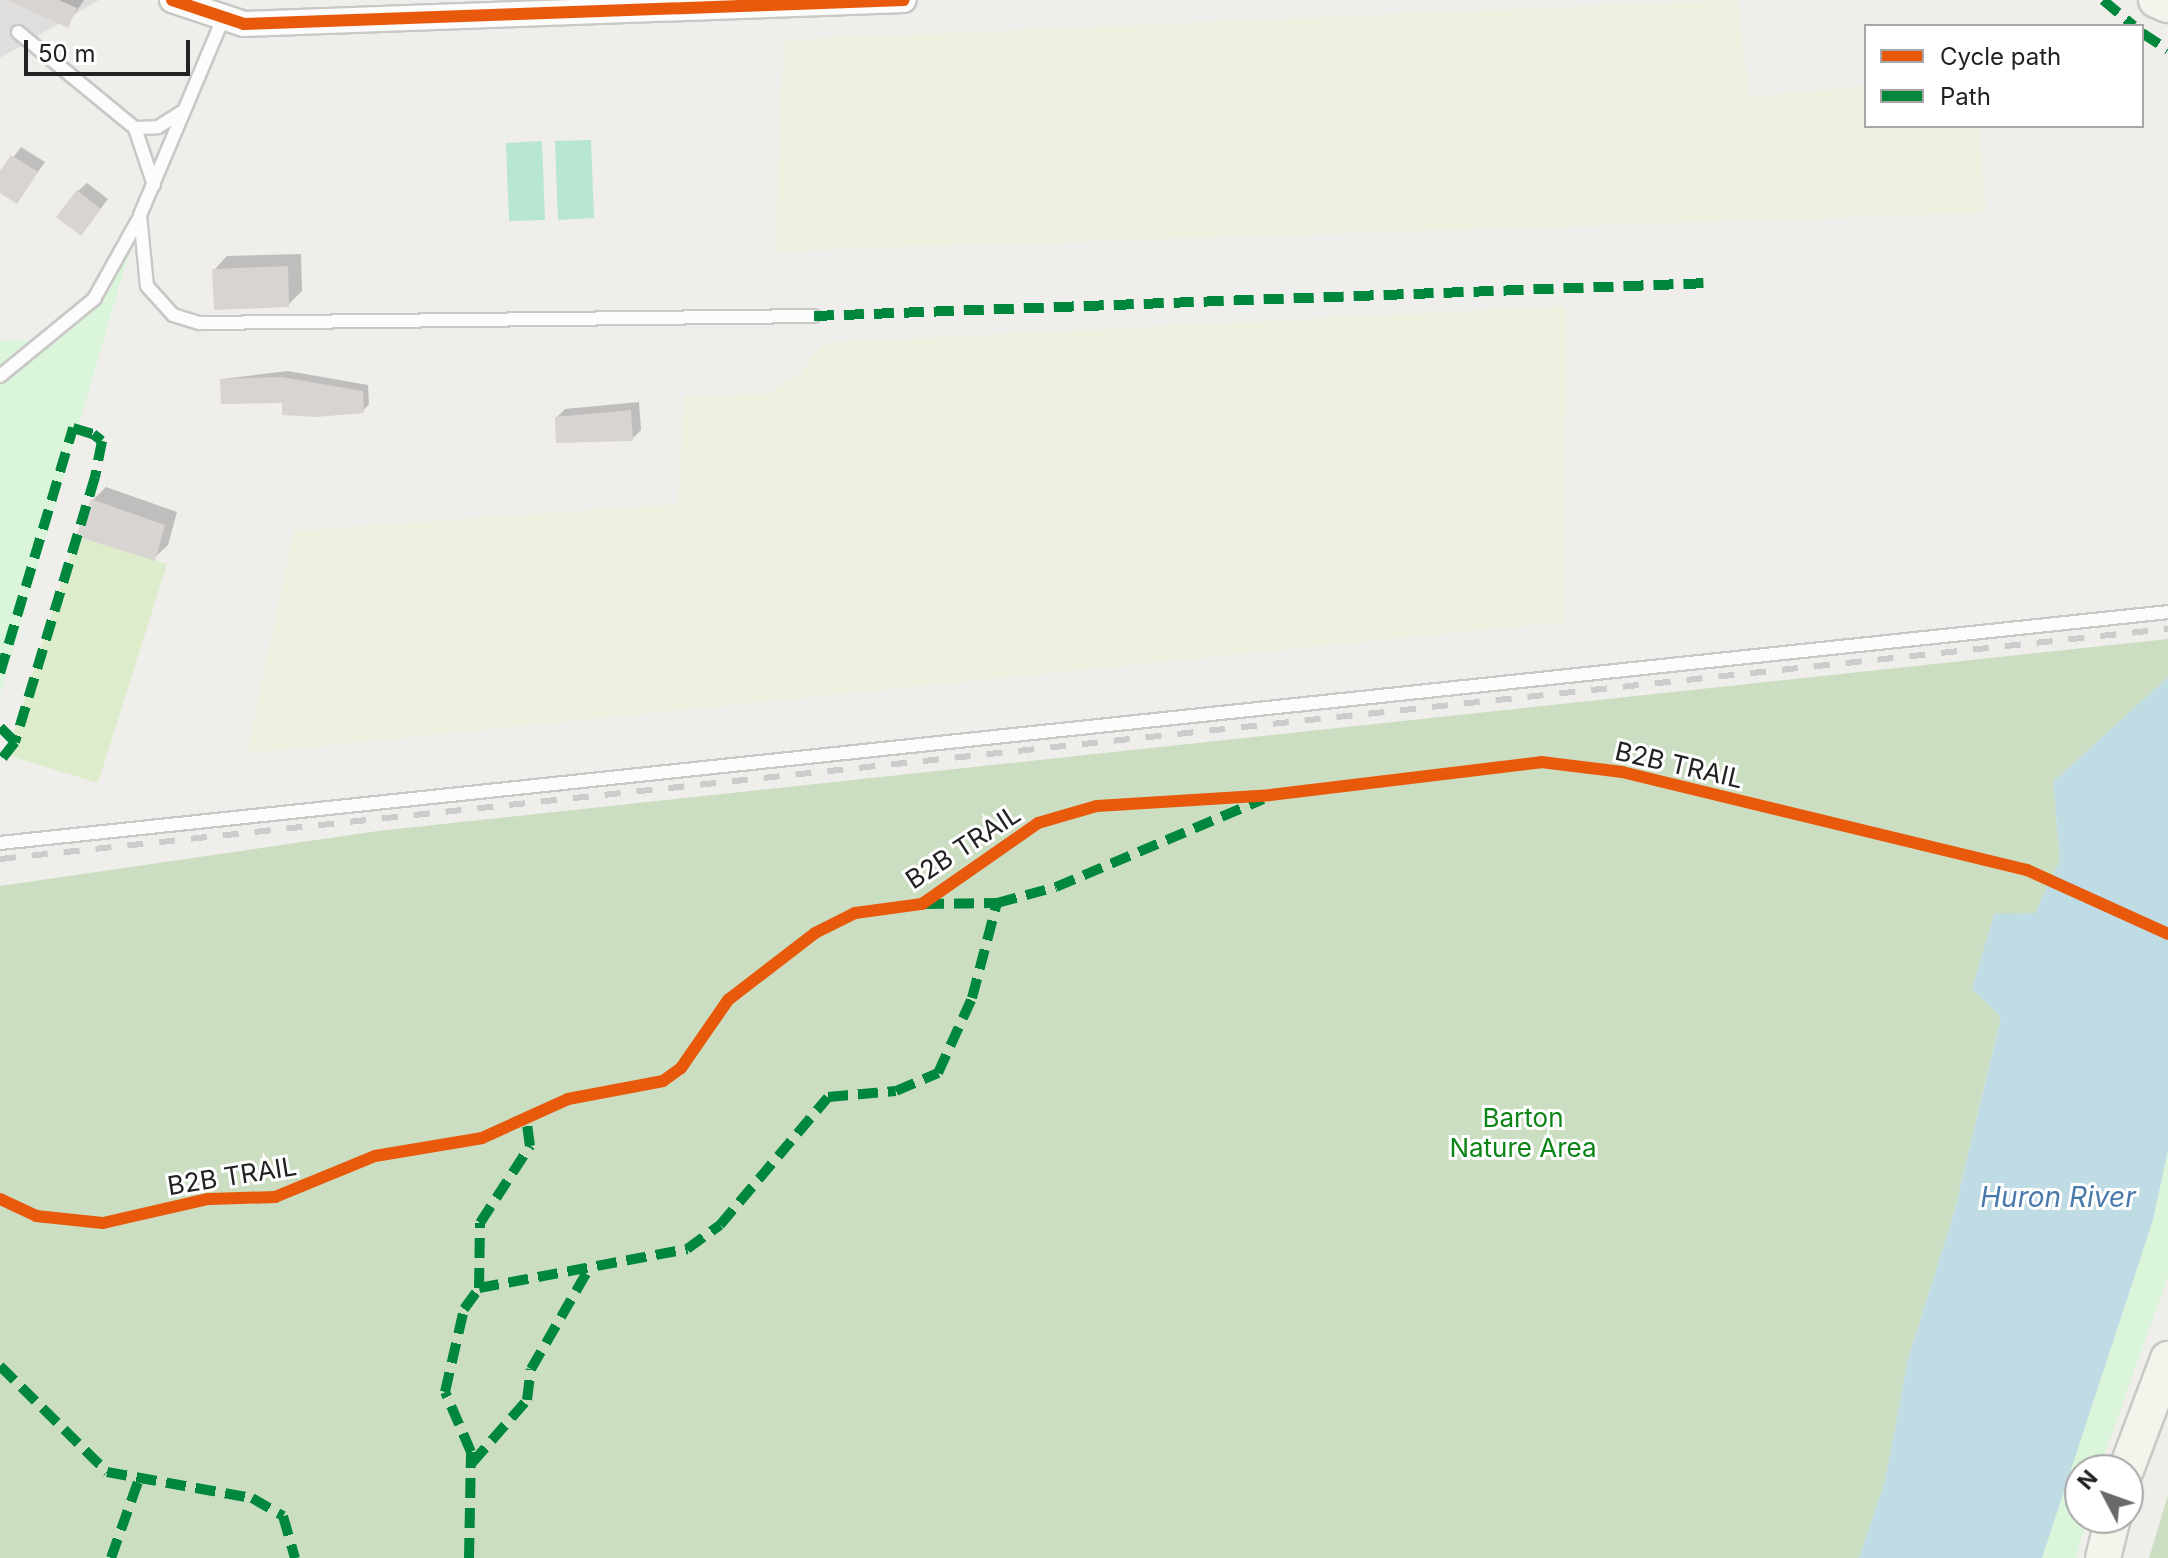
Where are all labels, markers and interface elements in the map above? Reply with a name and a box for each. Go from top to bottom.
scale bar [28,24,194,74]
legend [1864,24,2144,128]
text: 50 m [38,39,96,68]
text: Cycle path [1940,42,2061,71]
text: Path [1940,82,1991,111]
street label: B2B TRAIL [1612,735,1746,795]
street label: B2B TRAIL [900,798,1026,896]
park label: Barton Nature Area [1449,1102,1597,1164]
street label: B2B TRAIL [165,1150,299,1202]
water label: Huron River [1980,1180,2136,1214]
north arrow [2064,1454,2144,1534]
text: N [2072,1465,2103,1494]

